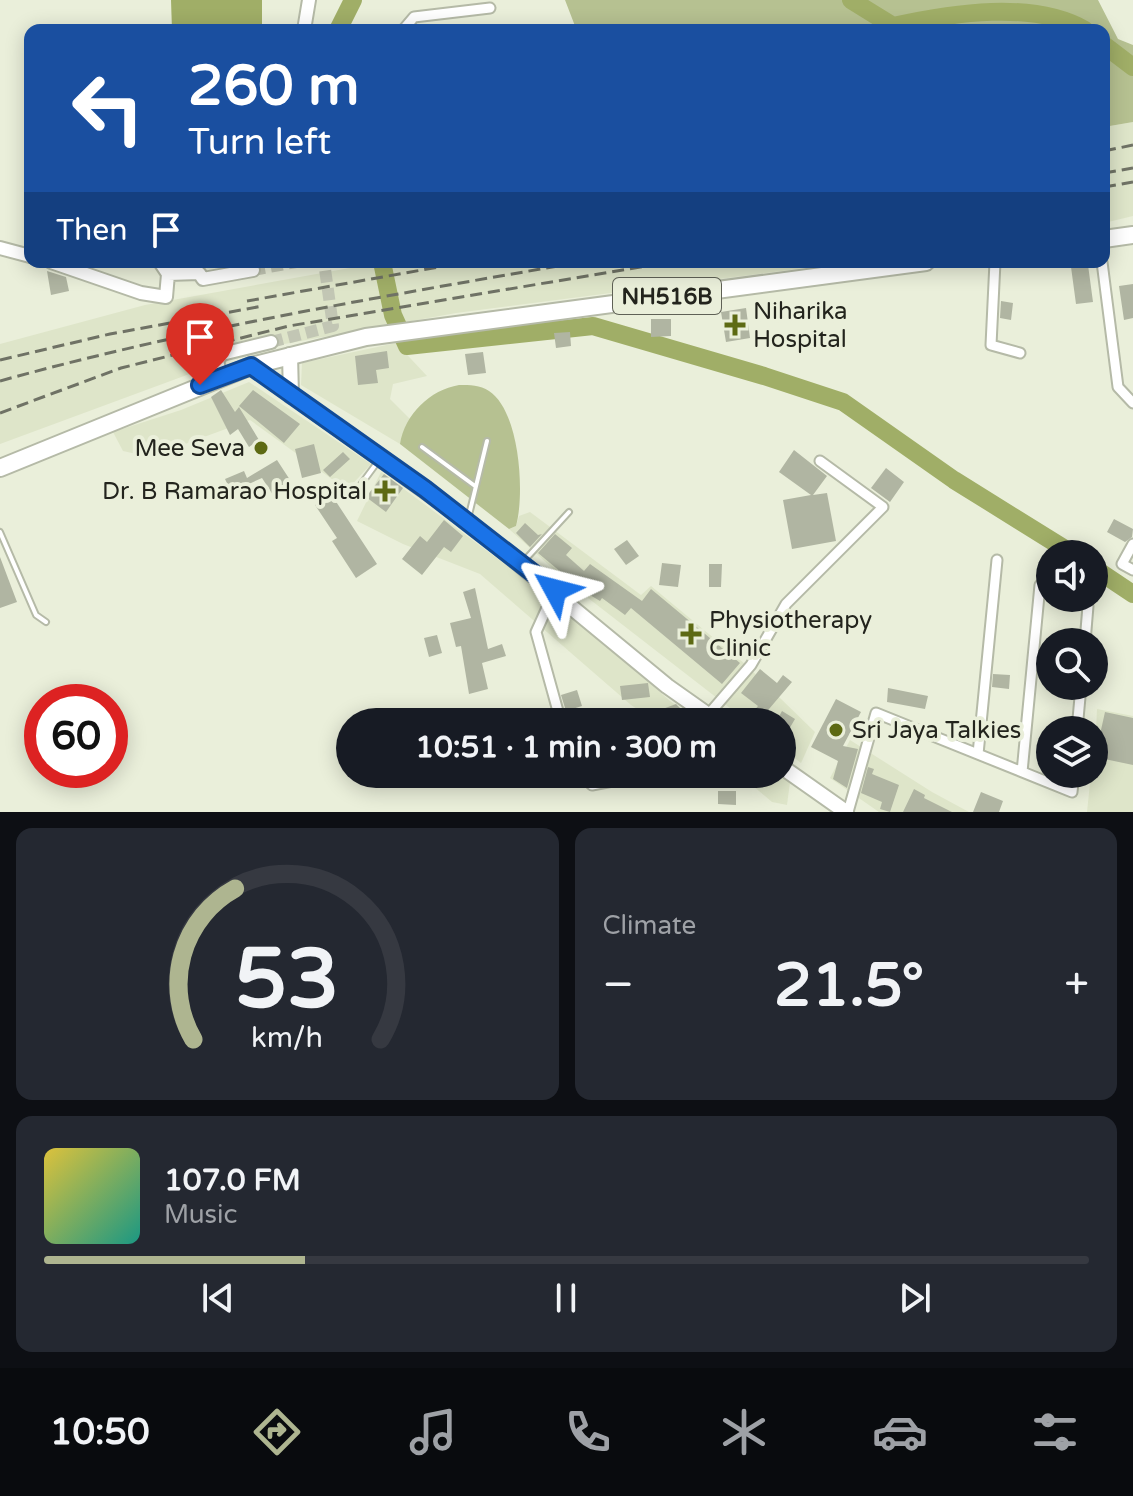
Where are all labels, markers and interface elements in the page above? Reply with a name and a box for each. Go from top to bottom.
text: 260 m [188,53,359,120]
icon: left [56,56,160,160]
text: Turn left [188,121,331,164]
icon: arrive [144,208,188,252]
text: Then [56,212,128,249]
road number: NH516B [613,278,721,314]
place label: Niharika Hospital [753,297,848,354]
pin [166,303,234,385]
marker: Niharika Hospital [724,314,746,336]
icon: arrive [178,315,222,359]
place label: Mee Seva [134,434,245,463]
marker: Mee Seva [252,439,270,457]
place label: Dr. B Ramarao Hospital [102,477,367,506]
marker: Dr. B Ramarao Hospital [374,480,396,502]
map controls [1036,540,1108,788]
button: sound [1036,540,1108,612]
position arrow [513,548,597,632]
place label: Physiotherapy Clinic [709,606,872,663]
marker: Physiotherapy Clinic [680,623,702,645]
button: search [1036,628,1108,700]
speed limit sign: 60 [24,684,128,788]
place label: Sri Jaya Talkies [852,716,1021,745]
button: layers [1036,716,1108,788]
marker: Sri Jaya Talkies [827,721,845,739]
text: 10:51 · 1 min · 300 m [415,729,717,766]
text: Climate [603,910,696,941]
text: 53 [235,930,339,1030]
text: 21.5° [774,950,924,1022]
text: − [603,959,634,1012]
text: + [1064,959,1089,1012]
text: km/h [251,1021,323,1055]
text: 107.0 FM [164,1162,301,1199]
text: Music [164,1199,237,1230]
icon: previous [196,1276,240,1320]
icon: pause [544,1276,588,1320]
icon: next [893,1276,937,1320]
icon: directions [249,1404,305,1460]
icon: music [405,1404,461,1460]
icon: phone [560,1404,616,1460]
icon: climate [716,1404,772,1460]
icon: car [872,1404,928,1460]
icon: filters [1027,1404,1083,1460]
text: 10:50 [50,1411,150,1454]

